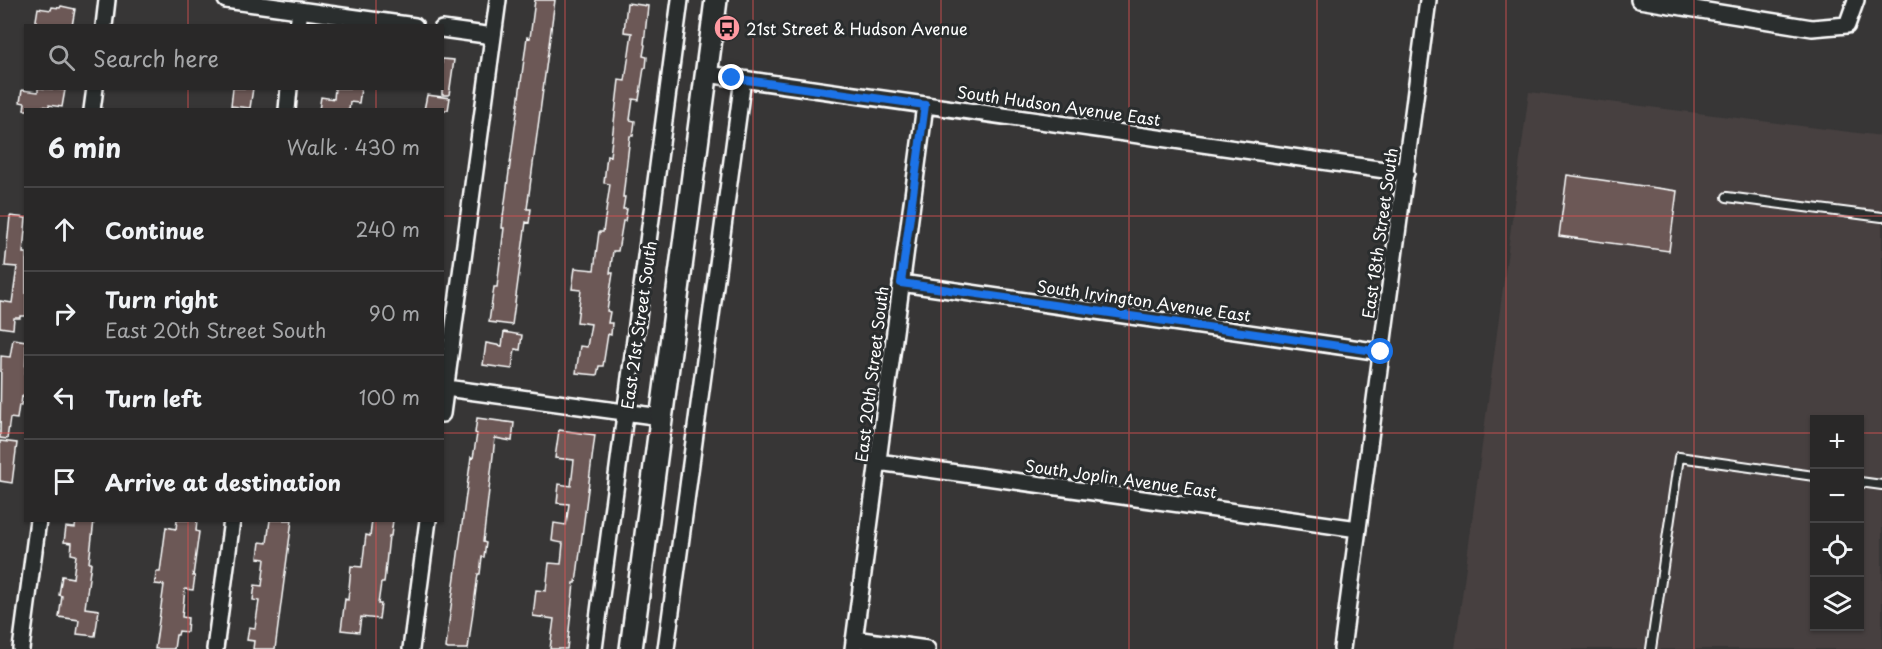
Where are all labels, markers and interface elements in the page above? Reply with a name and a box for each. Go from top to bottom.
bus stop icon: 21st Street & Hudson Avenue [712,13,742,43]
place label: 21st Street & Hudson Avenue [746,16,968,40]
search box [24,24,444,90]
icon: search [45,41,78,74]
text: Search here [93,41,219,74]
route end [718,64,744,90]
street label: South Hudson Avenue East [956,79,1162,131]
text: 6 min [48,128,121,167]
text: Walk · 430 m [287,132,420,162]
street label: East 18th Street South [1355,146,1403,320]
icon: ahead [48,213,81,246]
text: Continue [105,213,204,246]
text: 240 m [355,214,420,244]
street label: East 21st Street South [614,239,662,411]
street label: South Irvington Avenue East [1035,273,1253,327]
text: Turn right [105,282,218,315]
street label: East 20th Street South [848,285,894,463]
icon: right [48,297,81,330]
text: 90 m [369,298,420,328]
text: East 20th Street South [105,315,326,345]
route start [1367,338,1393,364]
icon: left [48,381,81,414]
text: Turn left [105,381,202,414]
text: 100 m [359,382,420,412]
map controls [1810,415,1864,631]
button: + [1810,415,1864,469]
street label: South Joplin Avenue East [1024,453,1218,503]
icon: arrive [48,465,81,498]
text: Arrive at destination [105,465,341,498]
button: − [1810,469,1864,523]
button: locate [1810,523,1864,577]
button: layers [1810,577,1864,631]

